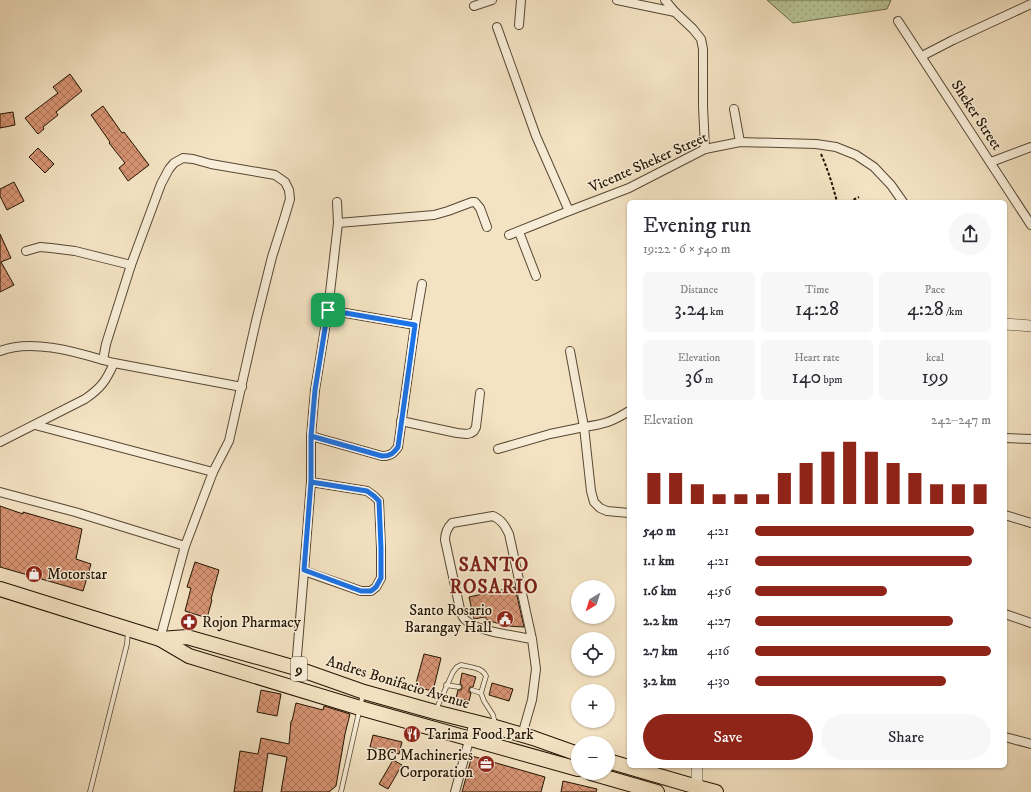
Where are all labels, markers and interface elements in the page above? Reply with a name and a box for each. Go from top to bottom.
street label: Sheker Street [947,77,1006,154]
street label: Vicente Sheker Street [585,128,711,197]
text: Evening run [643,212,751,239]
button: share [949,213,991,255]
text: 19:22 · 6 × 540 m [643,241,730,257]
text: Distance [680,283,718,297]
text: Time [805,283,829,297]
text: Pace [925,283,945,297]
pin [311,293,345,327]
text: 3.24 [674,297,708,322]
text: 14:28 [795,297,839,322]
text: 4:28 [907,297,944,322]
icon: arrive [317,299,339,321]
text: km [708,305,724,319]
text: /km [944,305,963,319]
text: Elevation [678,351,720,365]
text: Heart rate [794,351,840,365]
text: kcal [926,351,944,365]
text: 36 [685,365,703,390]
text: 140 [792,365,821,390]
text: 199 [921,365,949,390]
text: m [703,373,713,387]
text: bpm [821,373,842,387]
text: Elevation [643,412,693,428]
text: 242–247 m [931,412,991,428]
text: 540 m [643,523,676,539]
text: 4:21 [707,523,729,539]
text: 1.1 km [643,553,675,569]
text: 4:21 [707,553,729,569]
district label: SANTO ROSARIO [450,554,538,599]
shop icon: Motorstar [24,564,44,584]
place label: Motorstar [47,565,108,584]
north arrow [571,580,615,624]
map controls [571,580,615,780]
text: 1.6 km [643,583,677,599]
text: 4:56 [707,583,731,599]
place label: Santo Rosario Barangay Hall [404,601,492,637]
public building icon: Santo Rosario Barangay Hall [495,609,515,629]
pharmacy icon: Rojon Pharmacy [179,612,199,632]
place label: Rojon Pharmacy [202,613,302,632]
text: 2.2 km [643,613,678,629]
text: 4:27 [707,613,731,629]
button: locate [571,632,615,676]
text: 2.7 km [643,643,678,659]
text: 4:16 [707,643,729,659]
street label: Andres Bonifacio Avenue [324,652,472,713]
road number: 9 [291,657,307,681]
text: 3.2 km [643,673,676,689]
text: 4:30 [707,673,730,689]
button: + [571,684,615,728]
button: Save [643,714,813,760]
button: Share [821,714,991,760]
restaurant icon: Tarima Food Park [402,724,422,744]
place label: Tarima Food Park [425,725,534,744]
button: − [571,736,615,780]
place label: DBC Machineries Corporation [366,746,473,782]
office icon: DBC Machineries Corporation [476,754,496,774]

